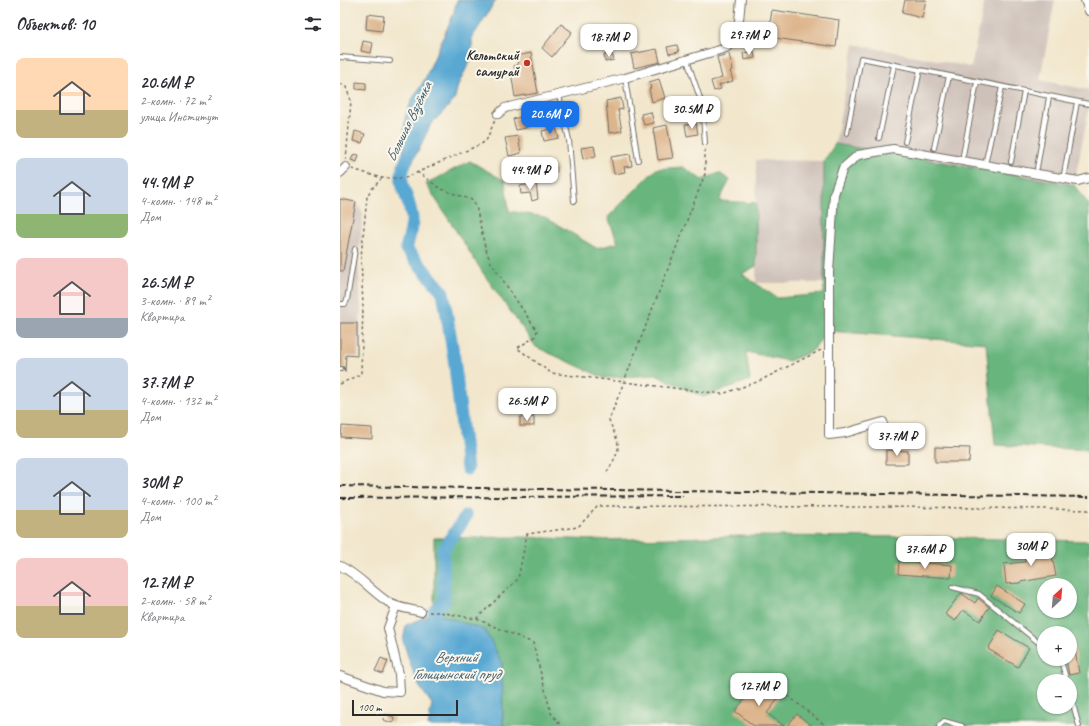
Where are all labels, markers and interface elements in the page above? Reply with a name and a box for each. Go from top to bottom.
icon: filters [302,13,324,35]
text: Объектов: 10 [16,14,95,35]
pin: 29.7M ₽ [712,22,786,56]
pin: 18.7M ₽ [572,24,646,58]
text: 29.7M ₽ [729,27,769,43]
text: 18.7M ₽ [589,29,629,45]
place label: Кельтский самурай [466,47,520,80]
marker: Кельтский самурай [522,58,532,68]
text: 20.6M ₽ [140,72,192,93]
icon: home [48,74,96,122]
water label: Большая Вязёмка [382,78,437,165]
text: 2-комн. · 72 m² [140,93,210,109]
pin: 30.5M ₽ [655,96,729,130]
pin: 20.6M ₽ [513,101,587,135]
text: 30.5M ₽ [672,101,712,117]
text: 20.6M ₽ [530,106,570,122]
text: улица Институт [140,109,217,125]
pin: 44.9M ₽ [493,157,567,191]
text: 44.9M ₽ [510,162,550,178]
text: 44.9M ₽ [140,172,191,193]
icon: home [48,174,96,222]
text: 4-комн. · 148 m² [140,193,216,209]
text: Дом [140,209,161,225]
text: 26.5M ₽ [140,272,192,293]
icon: home [48,274,96,322]
text: 3-комн. · 89 m² [140,293,210,309]
text: Квартира [140,309,184,325]
text: 37.7M ₽ [140,372,191,393]
icon: home [48,374,96,422]
pin: 26.5M ₽ [490,388,564,422]
text: 4-комн. · 132 m² [140,393,216,409]
text: 26.5M ₽ [507,393,547,409]
text: Дом [140,409,161,425]
pin: 37.7M ₽ [860,423,934,457]
text: 37.7M ₽ [877,428,917,444]
text: 30M ₽ [140,472,181,493]
icon: home [48,474,96,522]
text: 4-комн. · 100 m² [140,493,216,509]
text: Дом [140,509,161,525]
pin: 30M ₽ [1003,533,1059,567]
pin: 37.6M ₽ [888,536,962,570]
text: 30M ₽ [1015,538,1047,554]
text: 37.6M ₽ [905,541,945,557]
text: 12.7M ₽ [140,572,192,593]
icon: home [48,574,96,622]
north arrow [1037,578,1077,618]
map controls [1037,578,1077,714]
text: 2-комн. · 58 m² [140,593,210,609]
text: Квартира [140,609,184,625]
button: + [1037,626,1077,666]
water label: Верхний Голицынский пруд [412,648,503,684]
pin: 12.7M ₽ [722,673,796,707]
button: − [1037,674,1077,714]
text: 12.7M ₽ [739,678,779,694]
scale bar [352,698,458,717]
text: 100 m [358,700,382,714]

